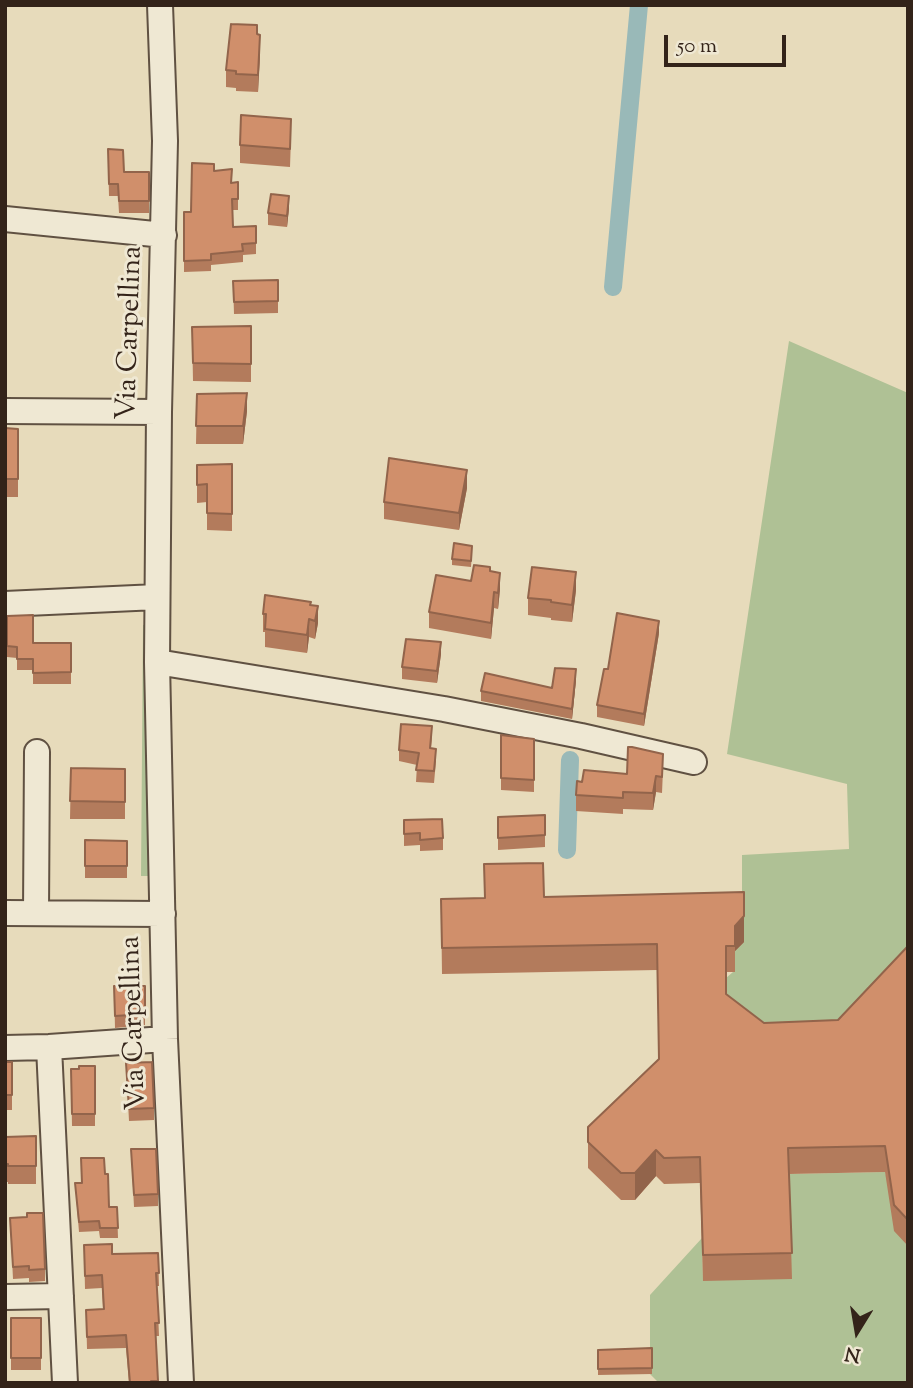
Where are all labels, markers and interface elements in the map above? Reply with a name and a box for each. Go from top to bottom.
scale bar [668,21,790,65]
text: 50 m [677,32,717,62]
street label: Via Carpellina [112,245,152,421]
street label: Via Carpellina [116,935,156,1111]
north arrow [822,1297,892,1367]
text: N [843,1338,863,1368]

